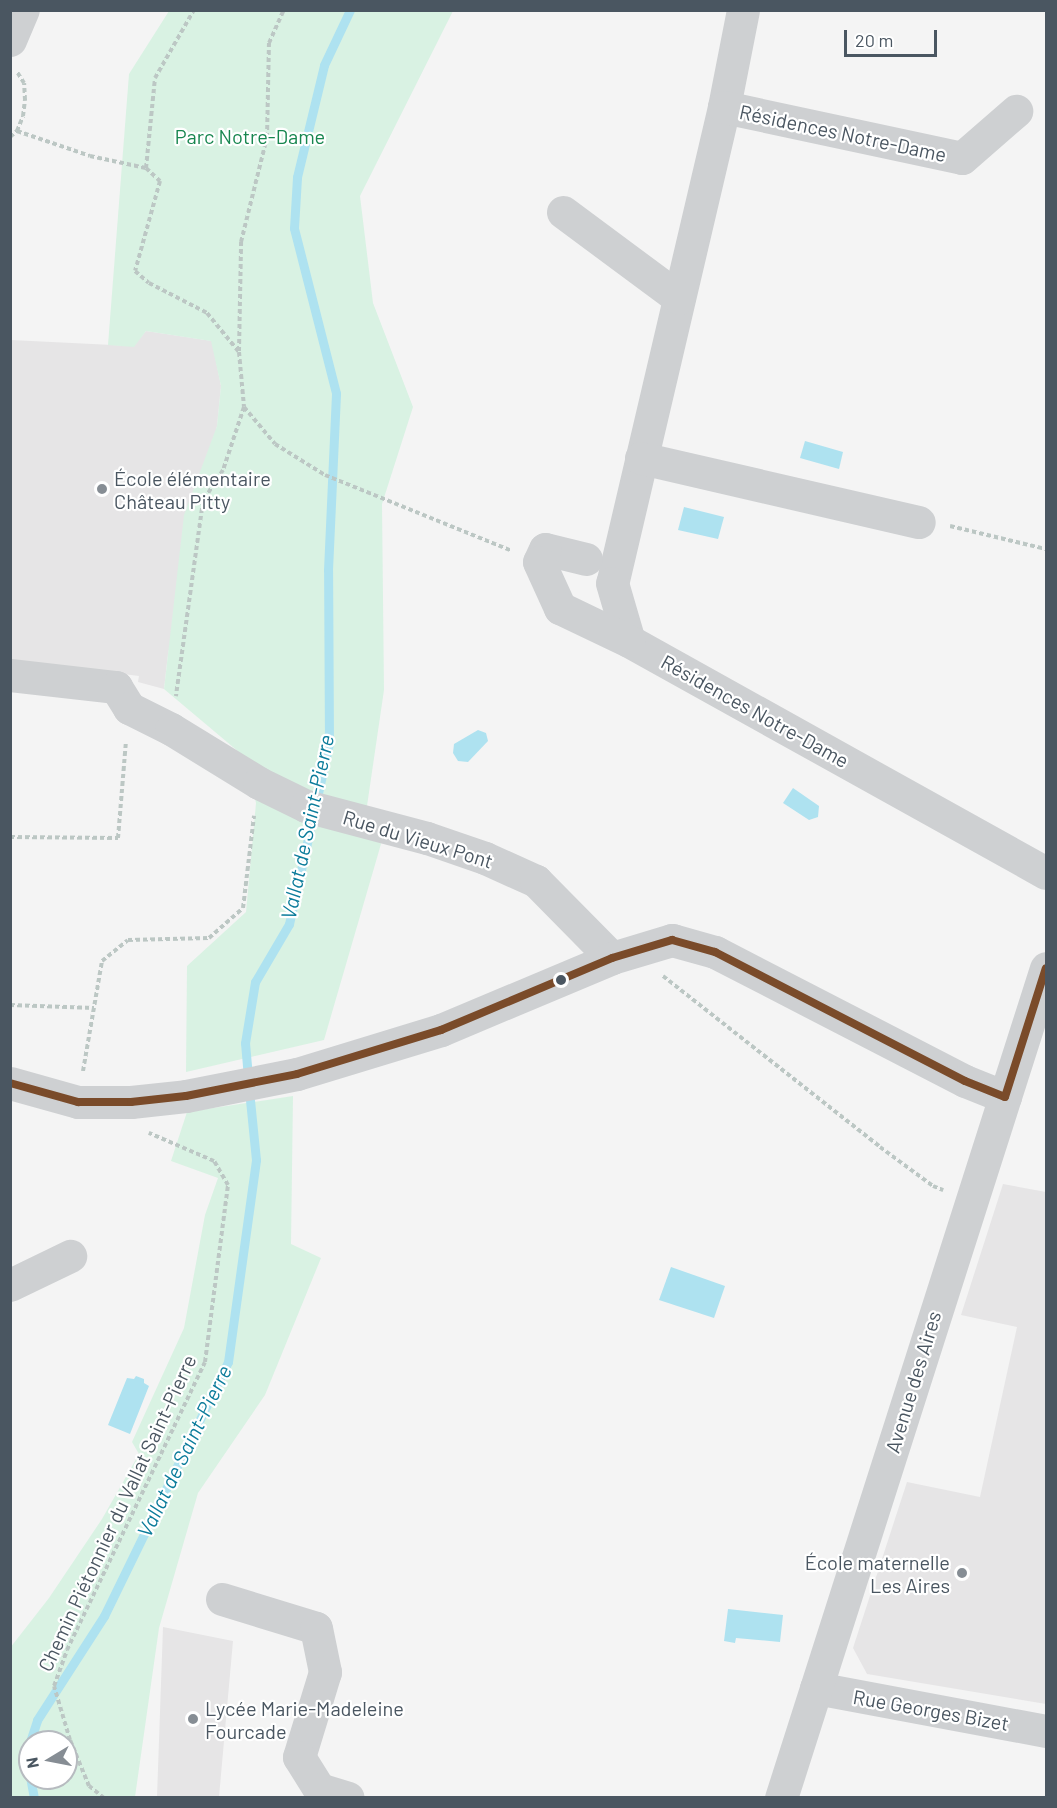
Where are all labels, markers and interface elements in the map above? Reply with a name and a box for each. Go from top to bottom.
scale bar [847,18,940,56]
text: 20 m [855,29,893,51]
street label: Résidences Notre-Dame [737,99,949,167]
park label: Parc Notre-Dame [175,124,325,148]
place label: École élémentaire Château Pitty [114,466,271,513]
marker: École élémentaire Château Pitty [95,482,109,496]
street label: Résidences Notre-Dame [657,649,853,773]
water label: Vallat de Saint-Pierre [275,732,339,922]
street label: Rue du Vieux Pont [340,805,496,873]
unlabelled marker [555,974,567,986]
street label: Avenue des Aires [880,1308,946,1456]
street label: Chemin Piétonnier du Vallat Saint-Pierre [33,1351,201,1675]
water label: Vallat de Saint-Pierre [131,1361,237,1541]
place label: École maternelle Les Aires [805,1550,950,1597]
marker: École maternelle Les Aires [955,1566,969,1580]
street label: Rue Georges Bizet [851,1684,1011,1736]
place label: Lycée Marie-Madeleine Fourcade [205,1696,404,1743]
marker: Lycée Marie-Madeleine Fourcade [186,1712,200,1726]
north arrow [18,1730,78,1790]
text: N [21,1756,42,1770]

